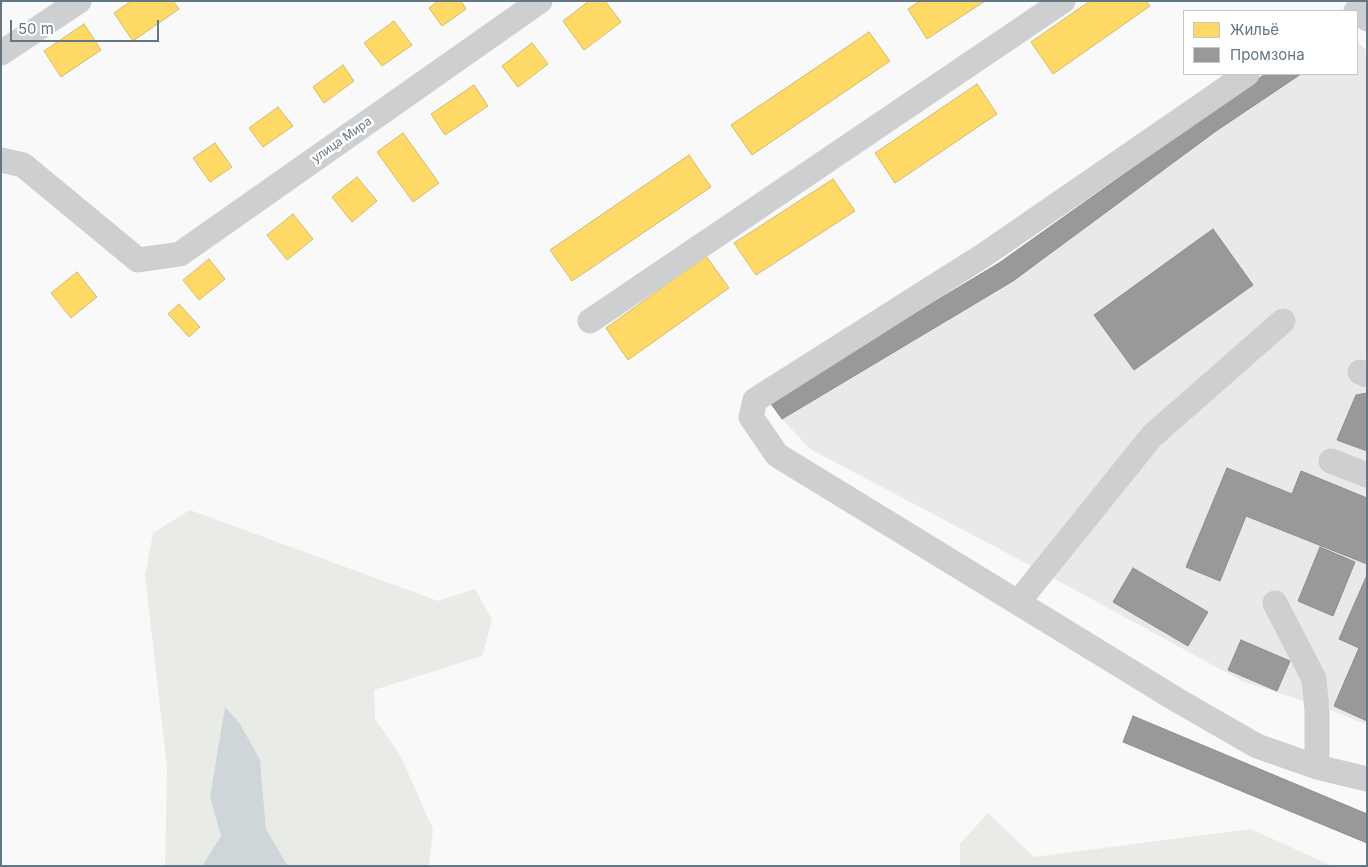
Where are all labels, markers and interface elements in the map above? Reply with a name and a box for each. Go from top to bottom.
scale bar [12,10,161,42]
legend [1183,10,1358,75]
text: 50 m [18,19,54,38]
text: Жильё [1230,20,1279,39]
text: Промзона [1230,45,1305,64]
street label: улица Мира [309,114,375,166]

